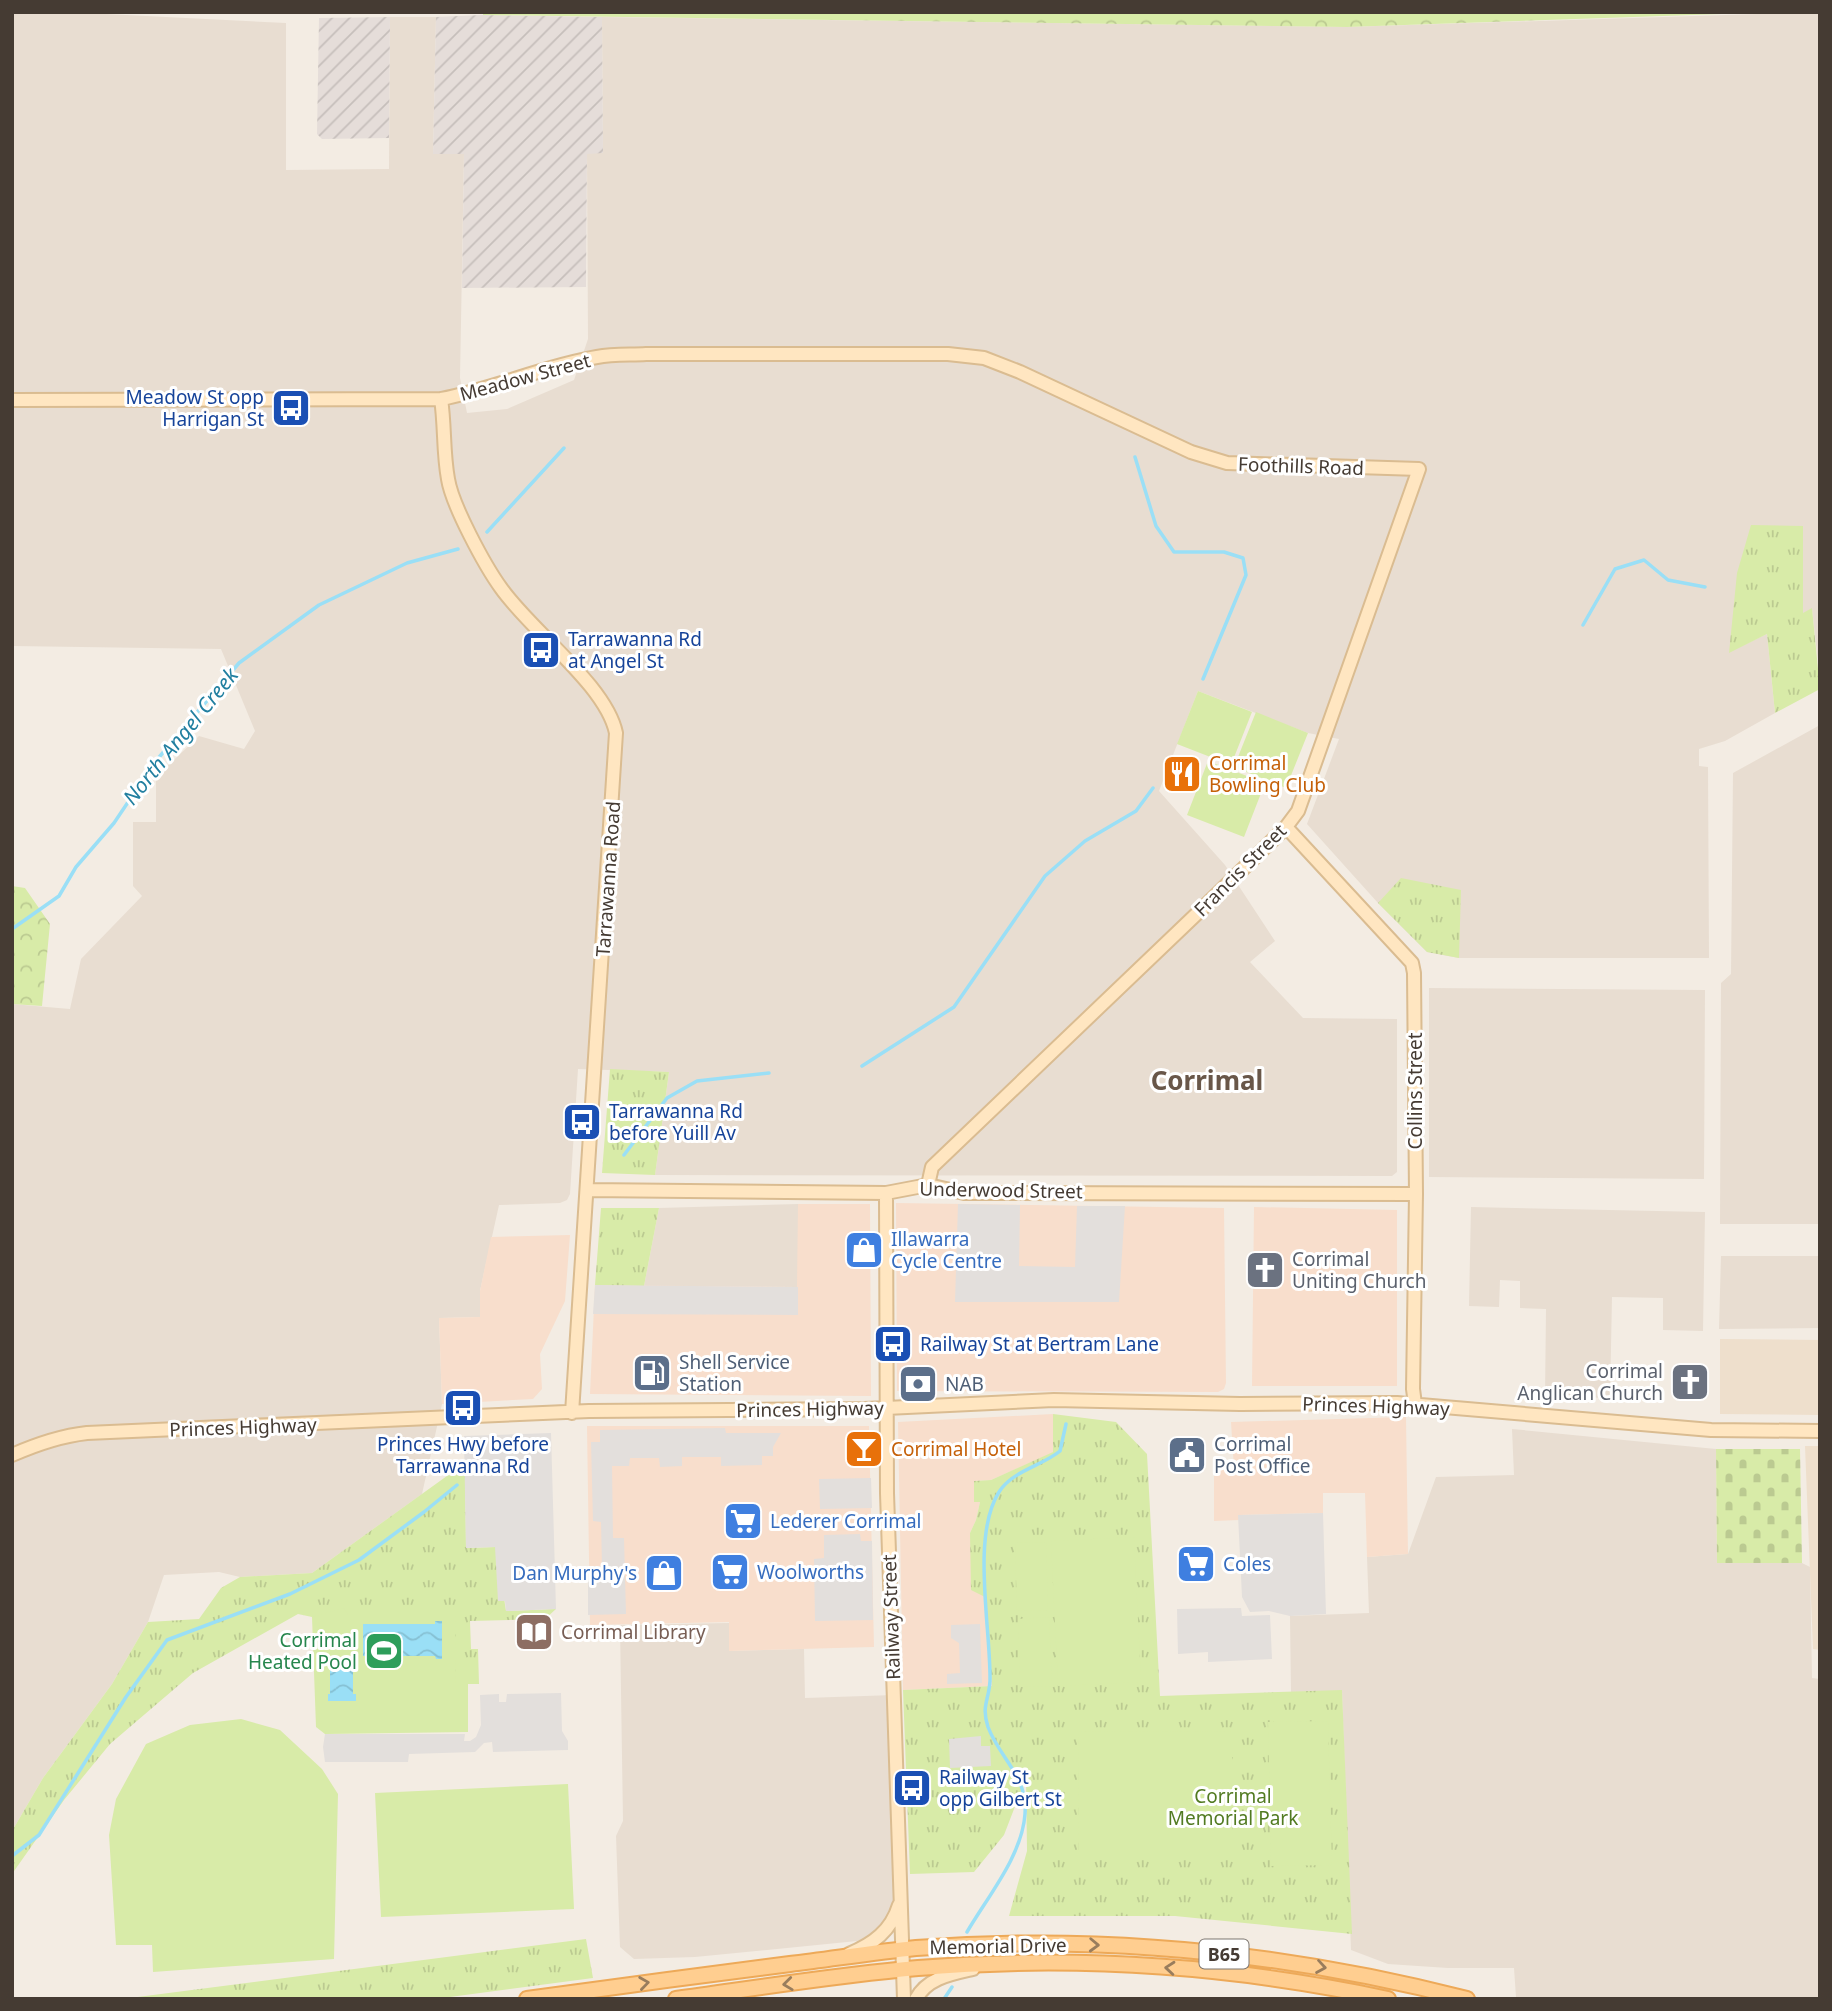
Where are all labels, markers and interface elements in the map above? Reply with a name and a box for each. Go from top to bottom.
street label: Meadow Street [457,347,593,407]
place label: Meadow St opp Harrigan St [126,384,264,432]
bus stop icon: Meadow St opp Harrigan St [270,387,312,429]
street label: Foothills Road [1238,451,1364,481]
place label: Tarrawanna Rd at Angel St [568,626,702,674]
bus stop icon: Tarrawanna Rd at Angel St [520,629,562,671]
water label: North Angel Creek [116,660,245,810]
place label: Corrimal Bowling Club [1209,750,1326,798]
restaurant icon: Corrimal Bowling Club [1161,753,1203,795]
street label: Tarrawanna Road [590,800,626,958]
street label: Francis Street [1188,818,1292,922]
street label: Collins Street [1402,1032,1428,1150]
district label: Corrimal [1151,1062,1263,1098]
place label: Tarrawanna Rd before Yuill Av [609,1098,743,1146]
bus stop icon: Tarrawanna Rd before Yuill Av [561,1101,603,1143]
street label: Underwood Street [919,1176,1083,1204]
place label: Illawarra Cycle Centre [891,1226,1002,1274]
shop icon: Illawarra Cycle Centre [843,1229,885,1271]
place label: Corrimal Uniting Church [1292,1246,1426,1294]
church icon: Corrimal Uniting Church [1244,1249,1286,1291]
bus stop icon: Railway St at Bertram Lane [872,1323,914,1365]
place label: Railway St at Bertram Lane [920,1331,1159,1357]
place label: Shell Service Station [679,1349,790,1397]
fuel station icon: Shell Service Station [631,1352,673,1394]
place label: Corrimal Anglican Church [1517,1358,1663,1406]
church icon: Corrimal Anglican Church [1669,1361,1711,1403]
bank icon: NAB [897,1363,939,1405]
place label: NAB [945,1371,984,1397]
bus stop icon: Princes Hwy before Tarrawanna Rd [442,1387,484,1429]
street label: Princes Highway [1302,1390,1450,1422]
street label: Princes Highway [736,1395,884,1423]
street label: Princes Highway [169,1411,317,1443]
bar icon: Corrimal Hotel [843,1428,885,1470]
place label: Princes Hwy before Tarrawanna Rd [377,1431,549,1479]
place label: Corrimal Post Office [1214,1431,1311,1479]
public building icon: Corrimal Post Office [1166,1434,1208,1476]
place label: Corrimal Hotel [891,1436,1021,1462]
supermarket icon: Lederer Corrimal [722,1500,764,1542]
place label: Lederer Corrimal [770,1508,921,1534]
supermarket icon: Coles [1175,1543,1217,1585]
supermarket icon: Woolworths [709,1551,751,1593]
place label: Coles [1223,1551,1271,1577]
shop icon: Dan Murphy's [643,1552,685,1594]
street label: Railway Street [876,1554,906,1680]
place label: Woolworths [757,1559,864,1585]
place label: Dan Murphy's [512,1560,637,1586]
library icon: Corrimal Library [513,1611,555,1653]
place label: Corrimal Library [561,1619,706,1645]
place label: Corrimal Heated Pool [248,1627,357,1675]
sports icon: Corrimal Heated Pool [363,1630,405,1672]
place label: Railway St opp Gilbert St [939,1764,1062,1812]
bus stop icon: Railway St opp Gilbert St [891,1767,933,1809]
park label: Corrimal Memorial Park [1168,1783,1298,1831]
street label: Memorial Drive [929,1932,1067,1960]
one-way arrow [1089,1938,1100,1953]
road number: B65 [1200,1940,1248,1968]
one-way arrow [1315,1959,1327,1974]
one-way arrow [1164,1961,1175,1976]
one-way arrow [638,1976,649,1991]
one-way arrow [782,1977,794,1992]

